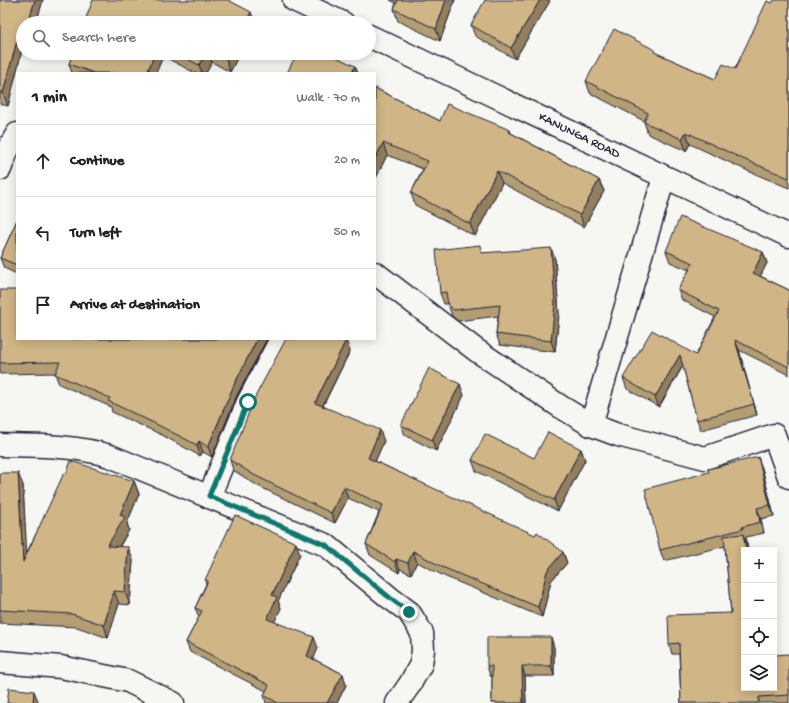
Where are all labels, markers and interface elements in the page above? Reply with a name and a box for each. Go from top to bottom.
search box [16,16,376,60]
icon: search [30,27,52,49]
text: Search here [62,29,136,47]
text: 1 min [32,88,67,108]
text: Walk · 70 m [296,91,360,106]
street label: KANUNGA ROAD [536,110,623,162]
icon: ahead [32,150,54,172]
text: Continue [70,152,124,170]
text: 20 m [334,153,360,168]
icon: left [32,222,54,244]
text: Turn left [70,224,121,242]
text: 50 m [333,225,360,240]
icon: arrive [32,294,54,316]
text: Arrive at destination [70,296,200,314]
route start [239,393,257,411]
map controls [741,547,777,691]
button: + [741,547,777,583]
button: − [741,583,777,619]
route end [400,603,418,621]
button: locate [741,619,777,655]
button: layers [741,655,777,691]

